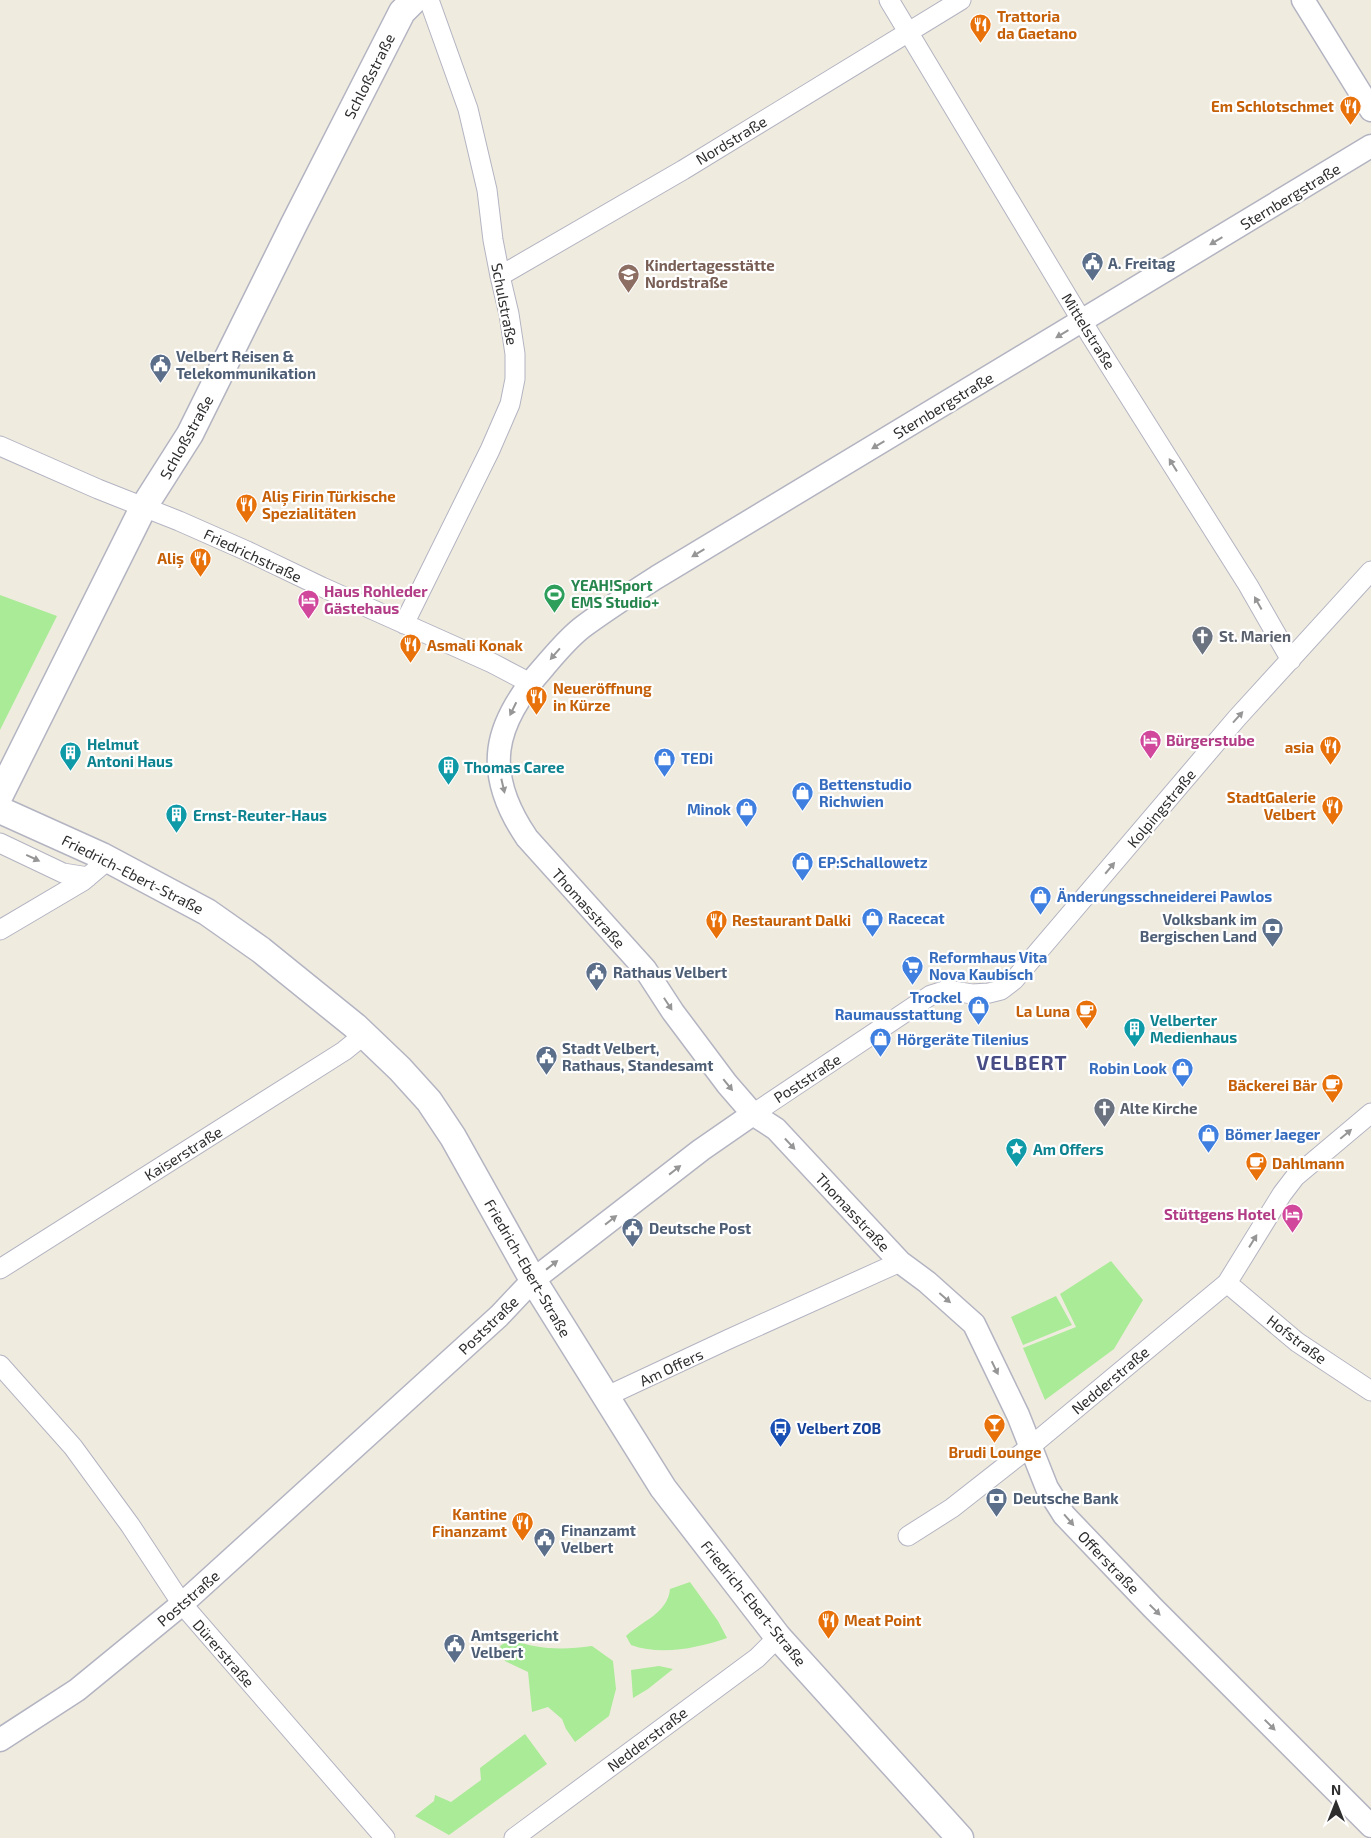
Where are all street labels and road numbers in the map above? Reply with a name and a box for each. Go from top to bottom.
street label: Schloßstraße [340,30,398,122]
street label: Nordstraße [692,112,770,168]
street label: Sternbergstraße [1237,159,1343,233]
street label: Schulstraße [488,261,522,347]
street label: Mittelstraße [1058,290,1120,372]
street label: Sternbergstraße [890,368,996,442]
street label: Schloßstraße [156,392,216,482]
street label: Friedrichstraße [201,524,305,586]
street label: Kolpingstraße [1123,765,1199,851]
street label: Friedrich-Ebert-Straße [59,830,207,918]
street label: Thomasstraße [549,865,629,951]
street label: Poststraße [770,1050,844,1106]
street label: Kaiserstraße [141,1122,225,1184]
street label: Thomasstraße [812,1169,894,1255]
street label: Friedrich-Ebert-Straße [481,1196,575,1340]
street label: Poststraße [454,1292,522,1358]
street label: Hofstraße [1264,1311,1330,1367]
street label: Nedderstraße [1068,1342,1152,1418]
street label: Am Offers [636,1344,706,1390]
street label: Offerstraße [1075,1527,1143,1597]
street label: Friedrich-Ebert-Straße [698,1537,810,1669]
street label: Poststraße [153,1566,223,1630]
street label: Dürerstraße [190,1615,258,1691]
street label: Nedderstraße [603,1703,691,1775]

